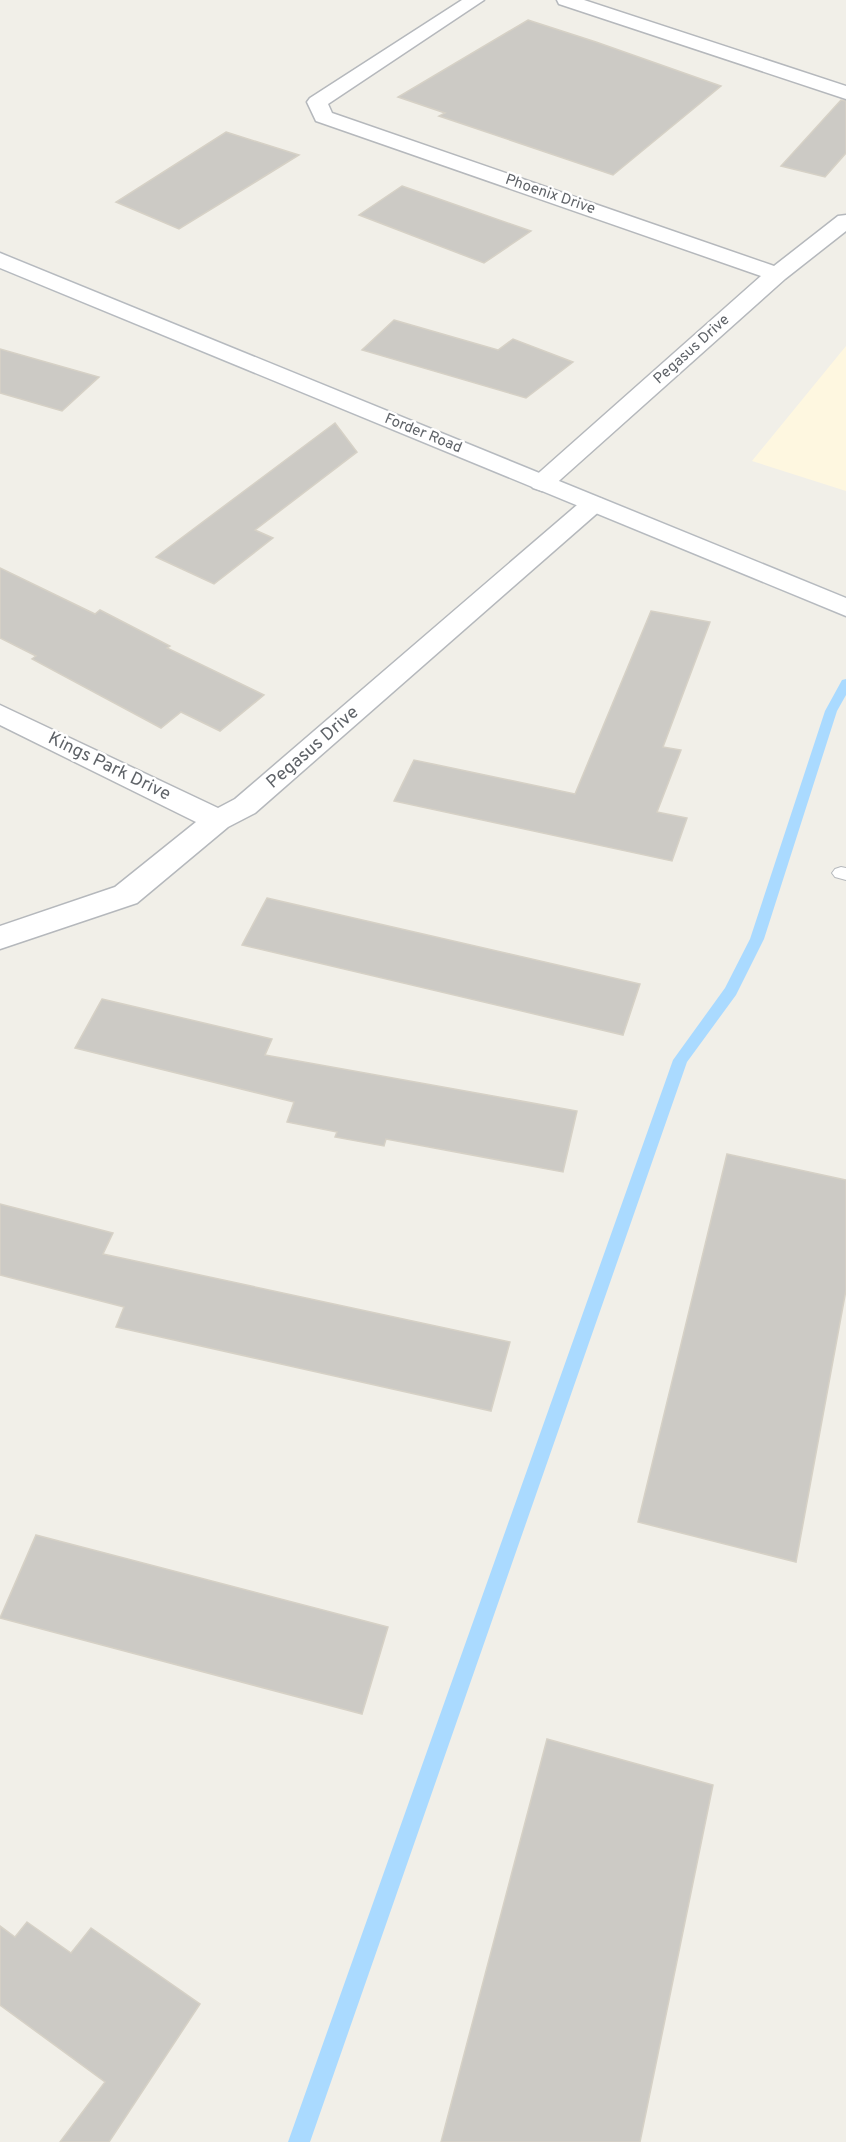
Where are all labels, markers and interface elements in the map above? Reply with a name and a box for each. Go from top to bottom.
street label: Phoenix Drive [502,171,598,219]
street label: Pegasus Drive [650,311,734,389]
street label: Forder Road [382,410,464,458]
street label: Pegasus Drive [262,702,364,794]
street label: Kings Park Drive [44,727,174,807]

